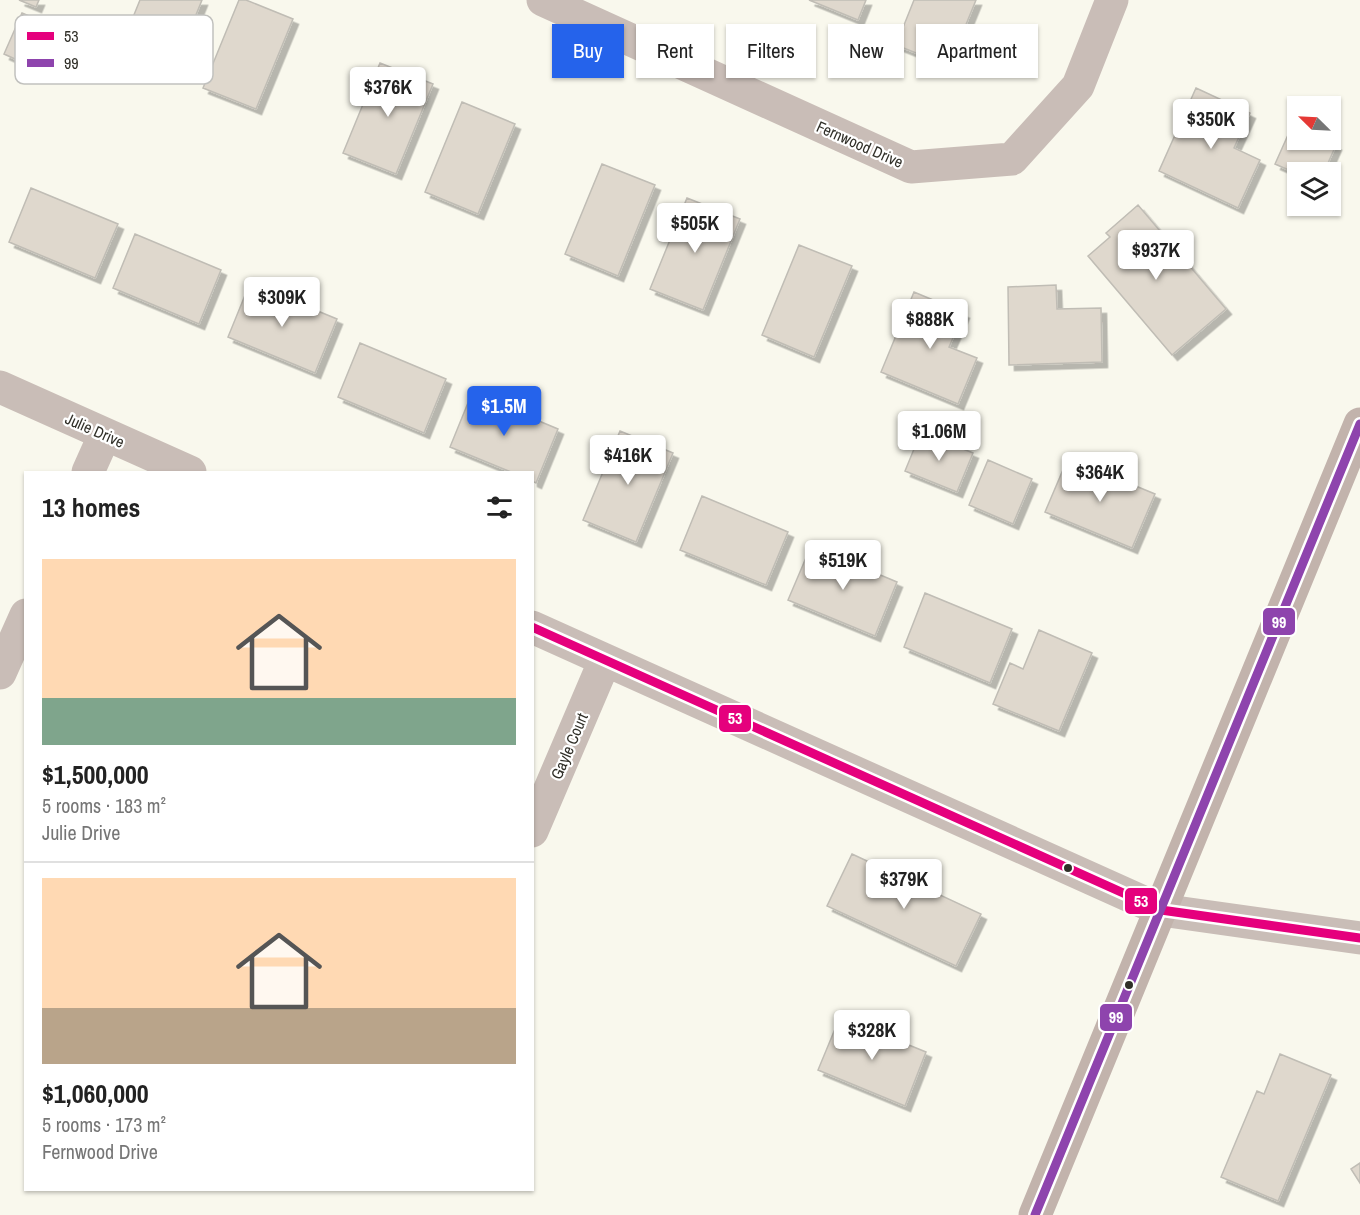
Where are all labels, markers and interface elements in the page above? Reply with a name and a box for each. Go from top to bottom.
legend [15,15,213,84]
chip: Buy [552,24,624,78]
chip: Rent [636,24,714,78]
chip: Filters [726,24,816,78]
chip: New [828,24,904,78]
chip: Apartment [916,24,1038,78]
text: 53 [64,25,79,47]
text: 99 [64,52,79,74]
pin: $376K [346,67,430,118]
text: $376K [364,73,412,100]
north arrow [1287,96,1341,150]
map controls [1287,96,1341,216]
pin: $350K [1169,99,1253,150]
text: $350K [1187,105,1235,132]
street label: Fernwood Drive [813,115,907,173]
button: layers [1287,162,1341,216]
pin: $505K [653,203,737,254]
text: $505K [671,209,719,236]
pin: $937K [1114,230,1198,281]
text: $937K [1132,236,1180,263]
pin: $309K [240,277,324,328]
text: $309K [258,283,306,310]
pin: $888K [888,299,972,350]
text: $888K [906,305,954,332]
pin: $1.5M [462,386,546,437]
text: $1.5M [481,392,527,419]
street label: Julie Drive [62,407,128,453]
pin: $1.06M [890,411,988,462]
text: $1.06M [912,417,966,444]
pin: $416K [586,435,670,486]
text: $416K [604,441,652,468]
pin: $364K [1058,452,1142,503]
text: $364K [1076,458,1124,485]
text: 13 homes [42,490,140,525]
icon: filters [483,491,516,524]
pin: $519K [801,540,885,591]
text: $519K [819,546,867,573]
icon: home [225,598,333,706]
line badge: 99 [1262,607,1296,636]
text: 99 [1272,611,1286,633]
line badge: 53 [718,704,752,733]
text: 53 [728,707,742,729]
street label: Gayle Court [545,709,593,783]
text: $1,500,000 [42,757,149,792]
text: 5 rooms · 183 m² [42,792,166,819]
text: Julie Drive [42,819,120,846]
pin: $379K [862,859,946,910]
unlabelled marker [1062,862,1074,874]
text: $379K [880,865,928,892]
line badge: 53 [1124,887,1158,915]
text: 53 [1134,890,1148,912]
icon: home [225,917,333,1025]
unlabelled marker [1123,979,1135,991]
line badge: 99 [1099,1003,1133,1032]
text: 99 [1109,1006,1123,1028]
pin: $328K [830,1010,914,1061]
text: $328K [848,1016,896,1043]
text: $1,060,000 [42,1076,149,1111]
text: 5 rooms · 173 m² [42,1111,166,1138]
text: Fernwood Drive [42,1138,158,1165]

